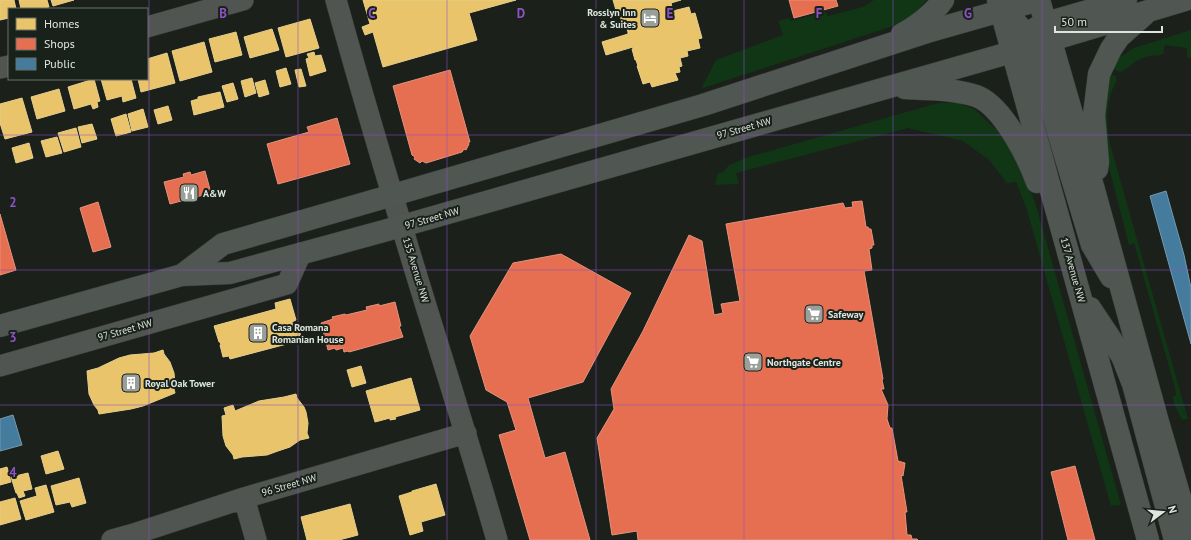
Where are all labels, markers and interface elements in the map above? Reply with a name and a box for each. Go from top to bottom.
text: B [219,5,227,22]
text: C [368,5,376,22]
text: D [517,5,525,22]
text: E [667,5,674,22]
text: F [816,5,823,22]
text: G [964,5,972,22]
place label: Rosslyn Inn & Suites [587,6,636,31]
hotel icon: Rosslyn Inn & Suites [639,7,661,29]
legend [8,8,148,80]
scale bar [1055,8,1162,34]
text: 50 m [1061,14,1087,29]
text: Homes [44,16,79,31]
text: Shops [44,36,75,51]
text: Public [44,56,76,71]
street label: 97 Street NW [715,114,774,142]
restaurant icon: A&W [178,182,200,204]
place label: A&W [203,187,226,200]
text: 2 [9,194,17,211]
street label: 97 Street NW [403,204,462,232]
street label: 135 Avenue NW [400,236,432,305]
street label: 137 Avenue NW [1058,236,1089,305]
supermarket icon: Safeway [803,303,825,325]
place label: Safeway [828,308,864,321]
street label: 97 Street NW [96,316,155,344]
place label: Casa Romana Romanian House [272,321,344,346]
building icon: Casa Romana Romanian House [247,322,269,344]
text: 3 [9,329,17,346]
supermarket icon: Northgate Centre [742,351,764,373]
place label: Northgate Centre [767,356,841,369]
building icon: Royal Oak Tower [120,372,142,394]
place label: Royal Oak Tower [145,377,215,390]
text: 4 [9,464,17,481]
street label: 96 Street NW [260,471,319,499]
north arrow [1143,492,1183,532]
text: N [1165,504,1180,515]

